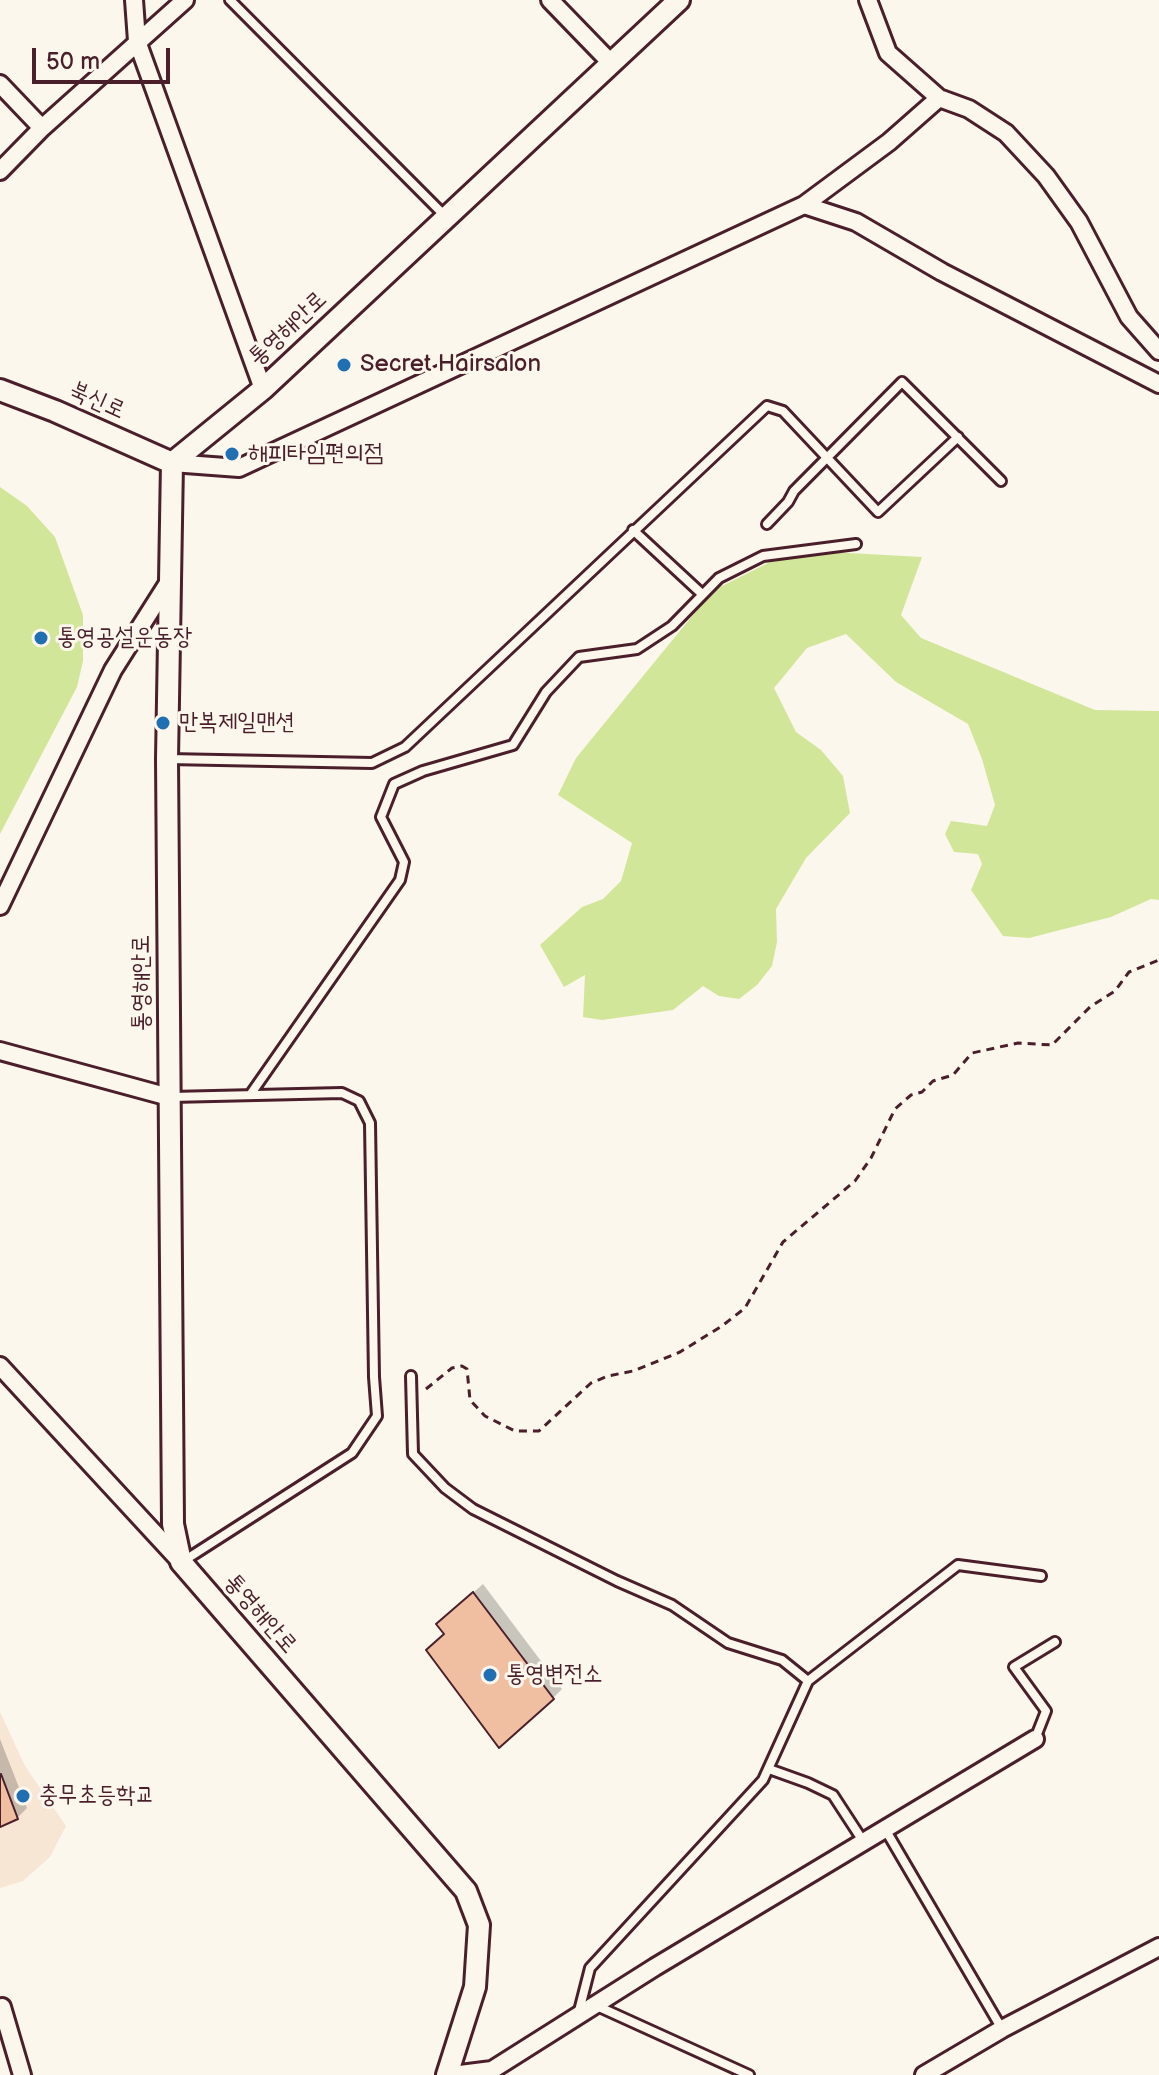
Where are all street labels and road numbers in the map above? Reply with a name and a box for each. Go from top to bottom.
street label: 통영해안로 [243,286,333,372]
street label: 북신로 [65,376,129,426]
street label: 통영해안로 [128,935,156,1031]
street label: 통영해안로 [217,1568,303,1660]

